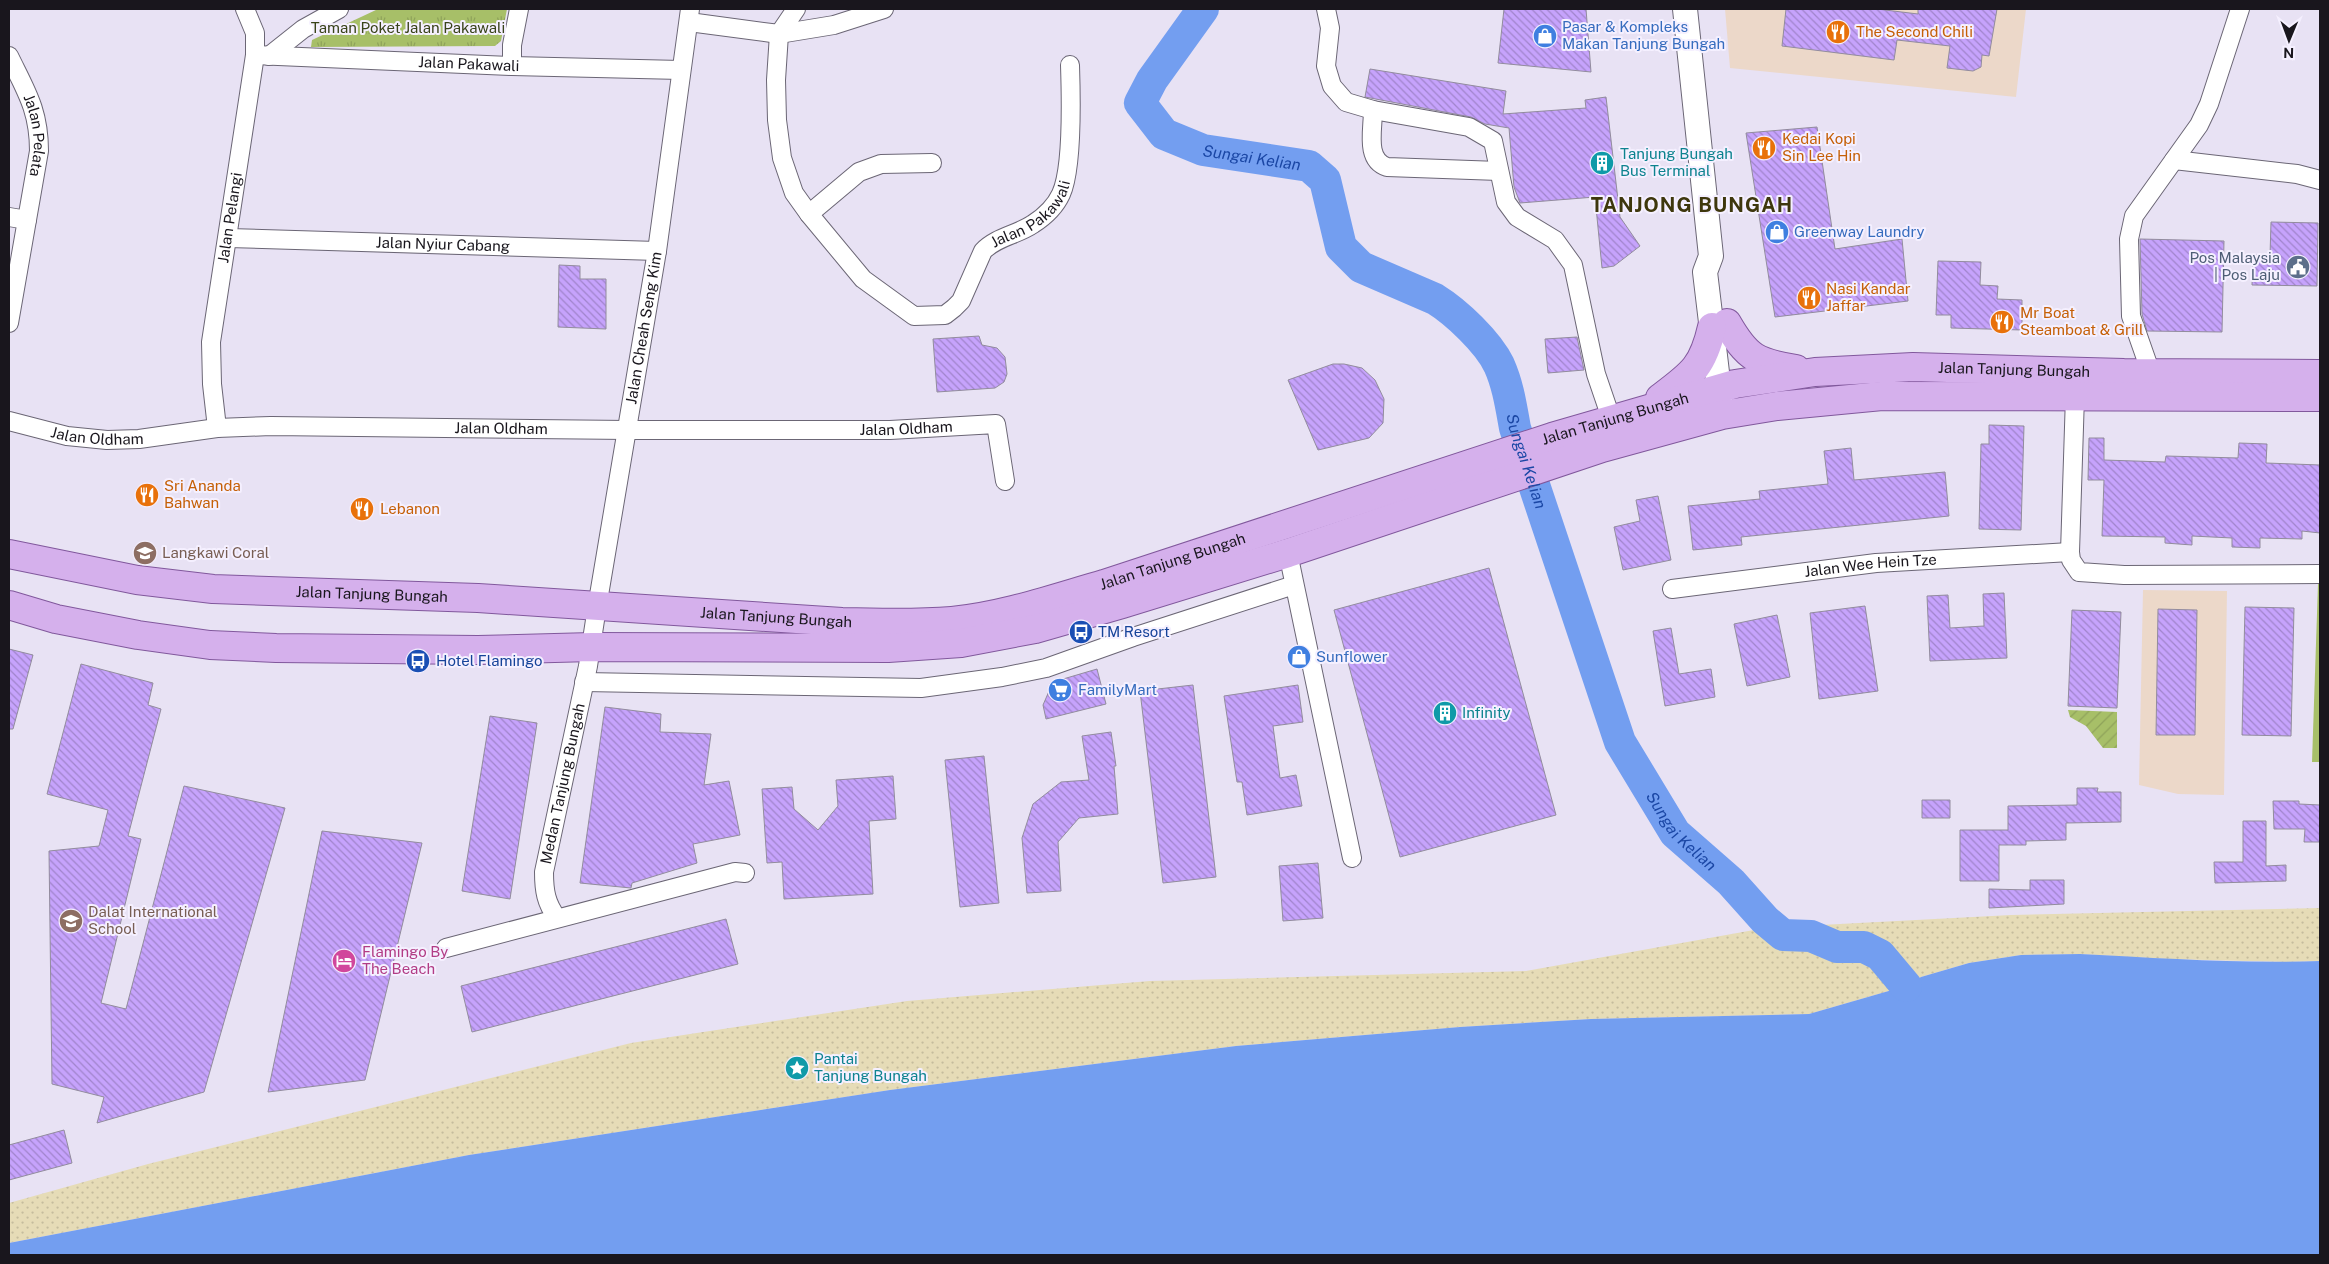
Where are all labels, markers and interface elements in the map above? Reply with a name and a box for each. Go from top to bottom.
north arrow [2264,15,2314,65]
place label: Pasar & Kompleks Makan Tanjung Bungah [1562,18,1725,52]
park label: Taman Poket Jalan Pakawali [311,19,505,36]
restaurant icon: The Second Chili [1825,19,1851,45]
shop icon: Pasar & Kompleks Makan Tanjung Bungah [1532,23,1558,49]
place label: The Second Chili [1856,23,1973,40]
text: N [2283,45,2294,61]
street label: Jalan Pakawali [418,53,520,74]
street label: Jalan Pelata [20,92,48,178]
place label: Kedai Kopi Sin Lee Hin [1782,130,1861,164]
restaurant icon: Kedai Kopi Sin Lee Hin [1751,135,1777,161]
water label: Sungai Kelian [1201,141,1302,175]
place label: Tanjung Bungah Bus Terminal [1620,145,1733,179]
building icon: Tanjung Bungah Bus Terminal [1589,150,1615,176]
street label: Jalan Pelangi [214,171,245,264]
street label: Jalan Pakawali [987,179,1073,251]
district label: TANJONG BUNGAH [1591,193,1793,217]
shop icon: Greenway Laundry [1764,219,1790,245]
place label: Greenway Laundry [1794,223,1925,240]
street label: Jalan Nyiur Cabang [376,233,510,255]
place label: Pos Malaysia | Pos Laju [2189,249,2280,283]
street label: Jalan Cheah Seng Kim [622,250,665,406]
public building icon: Pos Malaysia | Pos Laju [2285,254,2311,280]
place label: Nasi Kandar Jaffar [1826,280,1911,314]
restaurant icon: Nasi Kandar Jaffar [1796,285,1822,311]
place label: Mr Boat Steamboat & Grill [2020,304,2144,338]
restaurant icon: Mr Boat Steamboat & Grill [1989,309,2015,335]
street label: Jalan Tanjung Bungah [1938,359,2090,380]
street label: Jalan Tanjung Bungah [1539,389,1690,448]
water label: Sungai Kelian [1503,412,1550,511]
street label: Jalan Oldham [859,417,953,438]
street label: Jalan Oldham [454,419,548,437]
street label: Jalan Oldham [49,423,144,448]
place label: Sri Ananda Bahwan [164,477,241,511]
restaurant icon: Sri Ananda Bahwan [134,482,160,508]
restaurant icon: Lebanon [349,496,375,522]
place label: Lebanon [380,500,440,517]
street label: Jalan Tanjung Bungah [1098,529,1247,593]
school or university icon: Langkawi Coral [132,540,158,566]
place label: Langkawi Coral [162,544,269,561]
street label: Jalan Wee Hein Tze [1803,551,1937,580]
street label: Jalan Tanjung Bungah [295,583,448,605]
street label: Jalan Tanjung Bungah [700,604,852,630]
bus stop icon: TM Resort [1068,619,1094,645]
place label: TM Resort [1098,623,1170,640]
shop icon: Sunflower [1286,644,1312,670]
bus stop icon: Hotel Flamingo [405,648,431,674]
place label: Sunflower [1316,648,1388,665]
place label: Hotel Flamingo [436,652,543,669]
supermarket icon: FamilyMart [1047,677,1073,703]
place label: FamilyMart [1078,681,1157,698]
building icon: Infinity [1432,700,1458,726]
street label: Medan Tanjung Bungah [537,702,588,866]
place label: Infinity [1462,704,1511,721]
water label: Sungai Kelian [1642,788,1720,875]
place label: Dalat International School [88,903,217,937]
school or university icon: Dalat International School [58,908,84,934]
place label: Flamingo By The Beach [362,943,448,977]
hotel icon: Flamingo By The Beach [331,948,357,974]
place label: Pantai Tanjung Bungah [814,1050,927,1084]
place icon: Pantai Tanjung Bungah [784,1055,810,1081]

